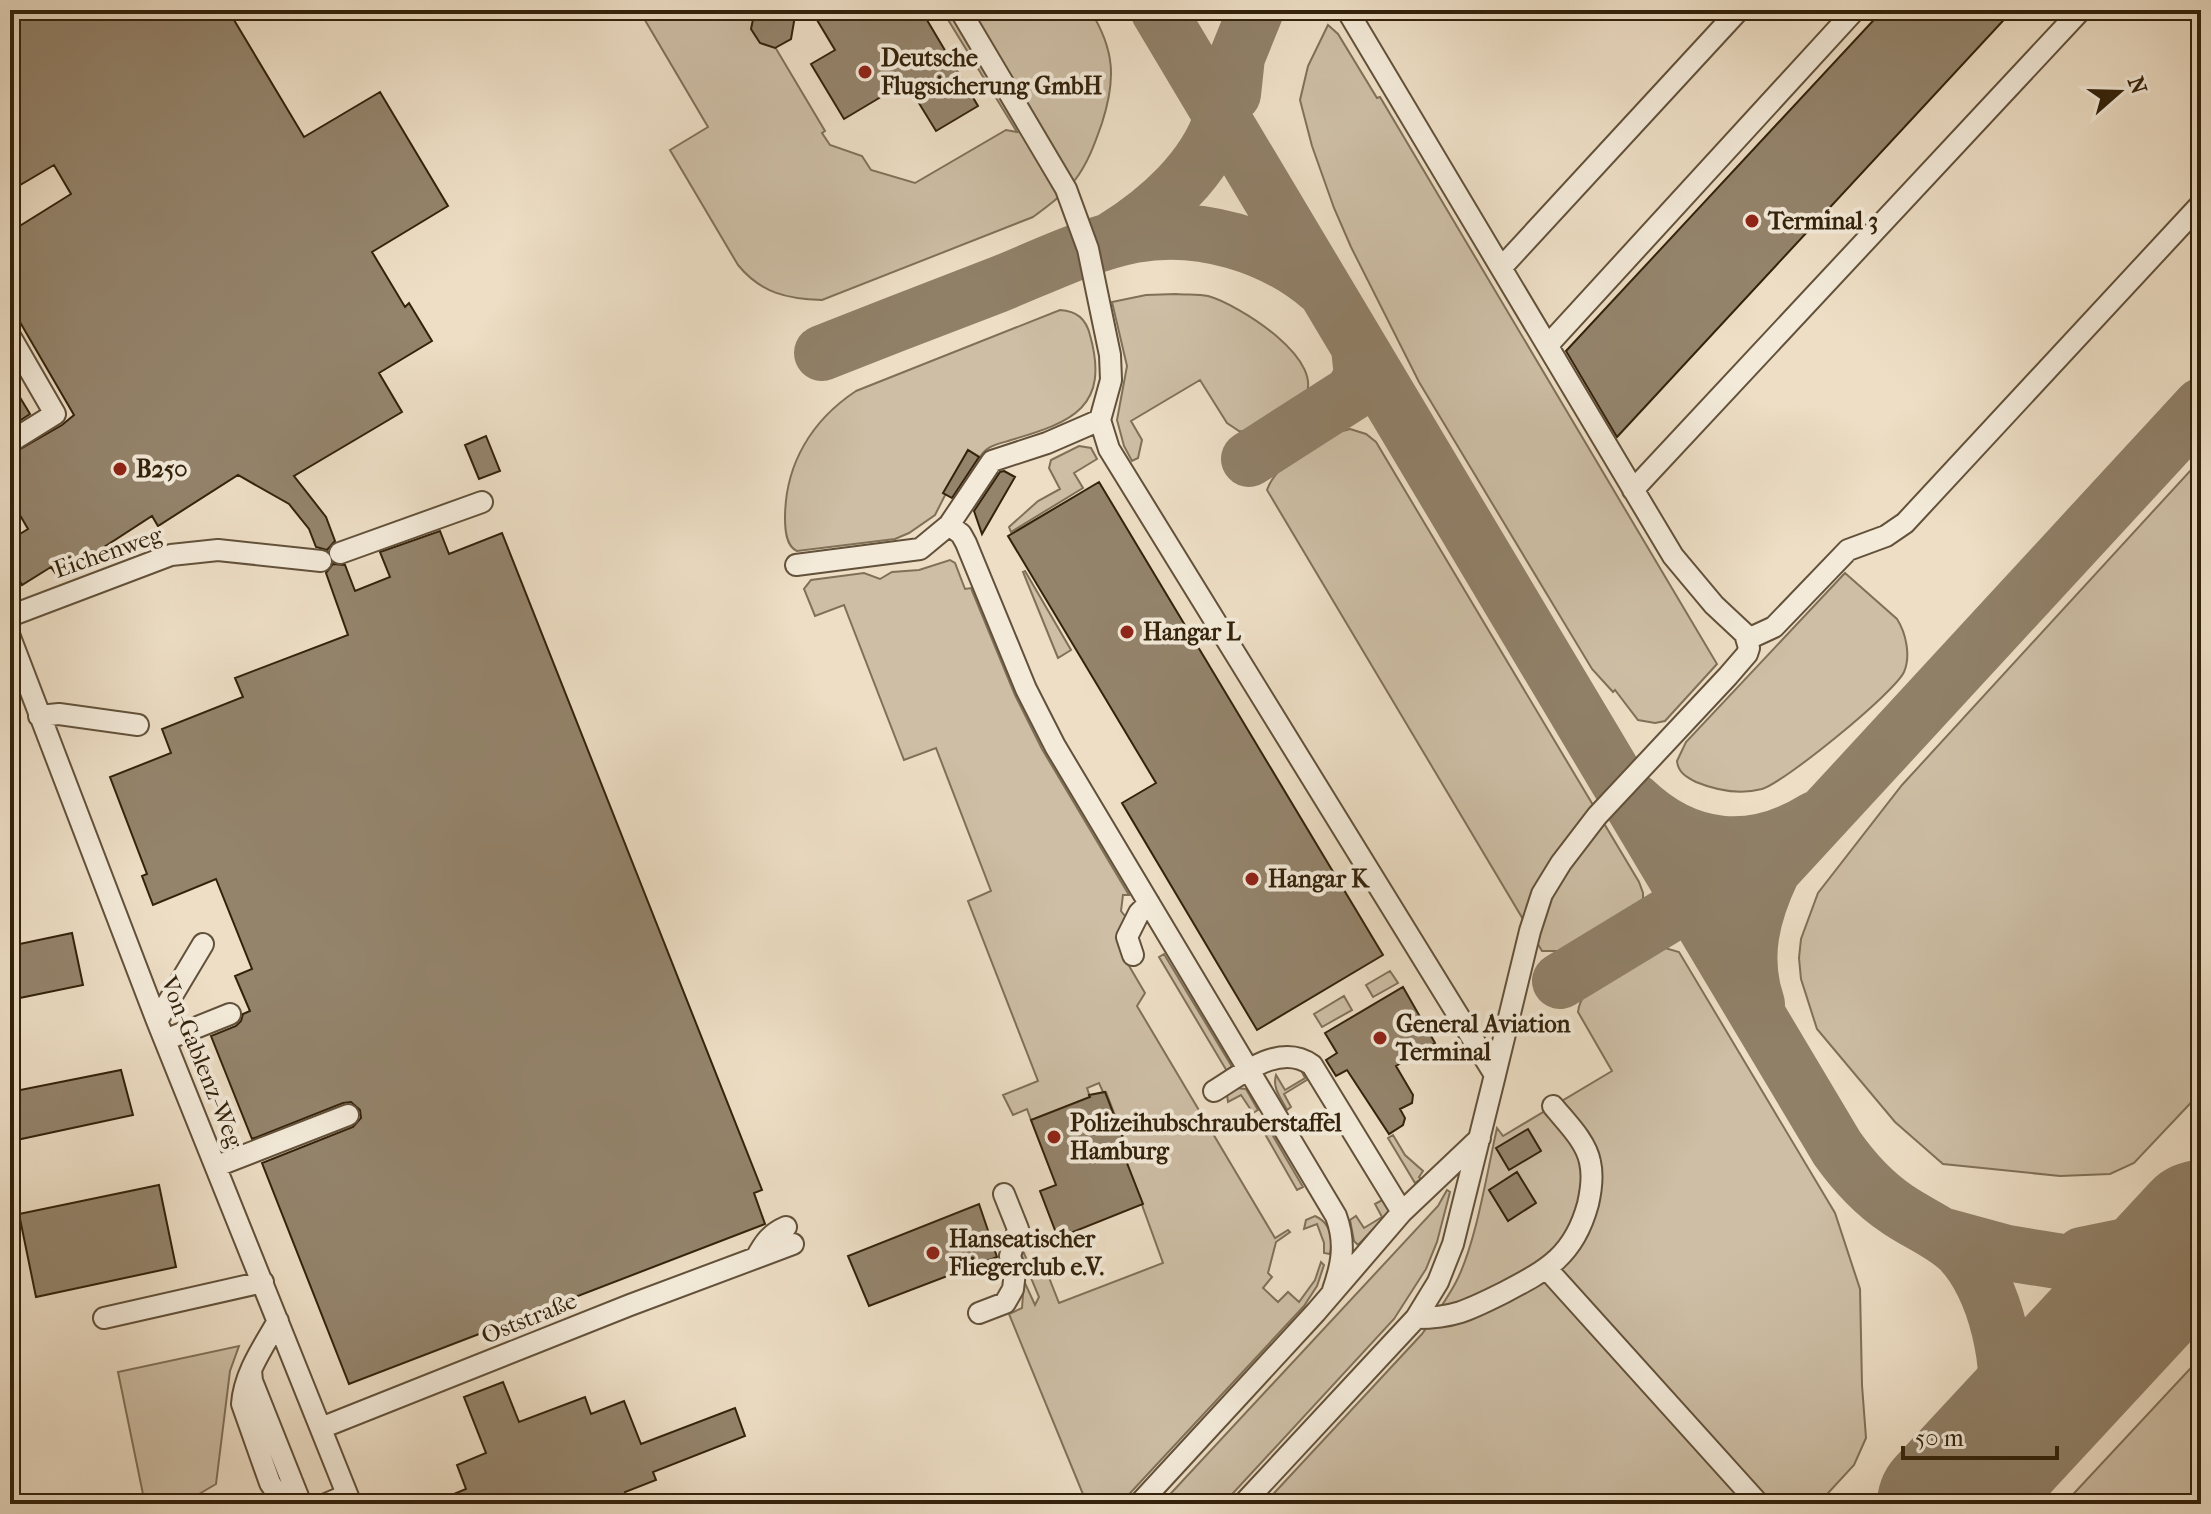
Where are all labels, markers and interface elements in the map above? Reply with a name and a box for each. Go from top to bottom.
place label: Deutsche Flugsicherung GmbH [880,44,1102,100]
north arrow [2079,52,2159,132]
marker: Deutsche Flugsicherung GmbH [856,63,874,81]
text: N [2122,73,2152,98]
place label: Terminal 3 [1767,207,1878,235]
marker: Terminal 3 [1743,212,1761,230]
place label: B250 [136,455,187,483]
marker: B250 [111,460,129,478]
street label: Eichenweg [50,520,167,584]
place label: Hangar L [1143,618,1241,646]
marker: Hangar L [1118,623,1136,641]
place label: Hangar K [1268,865,1370,893]
marker: Hangar K [1243,870,1261,888]
street label: Von-Gablenz-Weg [154,971,250,1153]
place label: General Aviation Terminal [1395,1010,1571,1066]
marker: General Aviation Terminal [1371,1029,1389,1047]
place label: Polizeihubschrauberstaffel Hamburg [1070,1109,1342,1165]
marker: Polizeihubschrauberstaffel Hamburg [1045,1128,1063,1146]
place label: Hanseatischer Fliegerclub e.V. [948,1225,1104,1281]
marker: Hanseatischer Fliegerclub e.V. [924,1244,942,1262]
street label: Oststraße [477,1286,581,1350]
scale bar [1903,1410,2057,1460]
text: 50 m [1915,1424,1964,1452]

